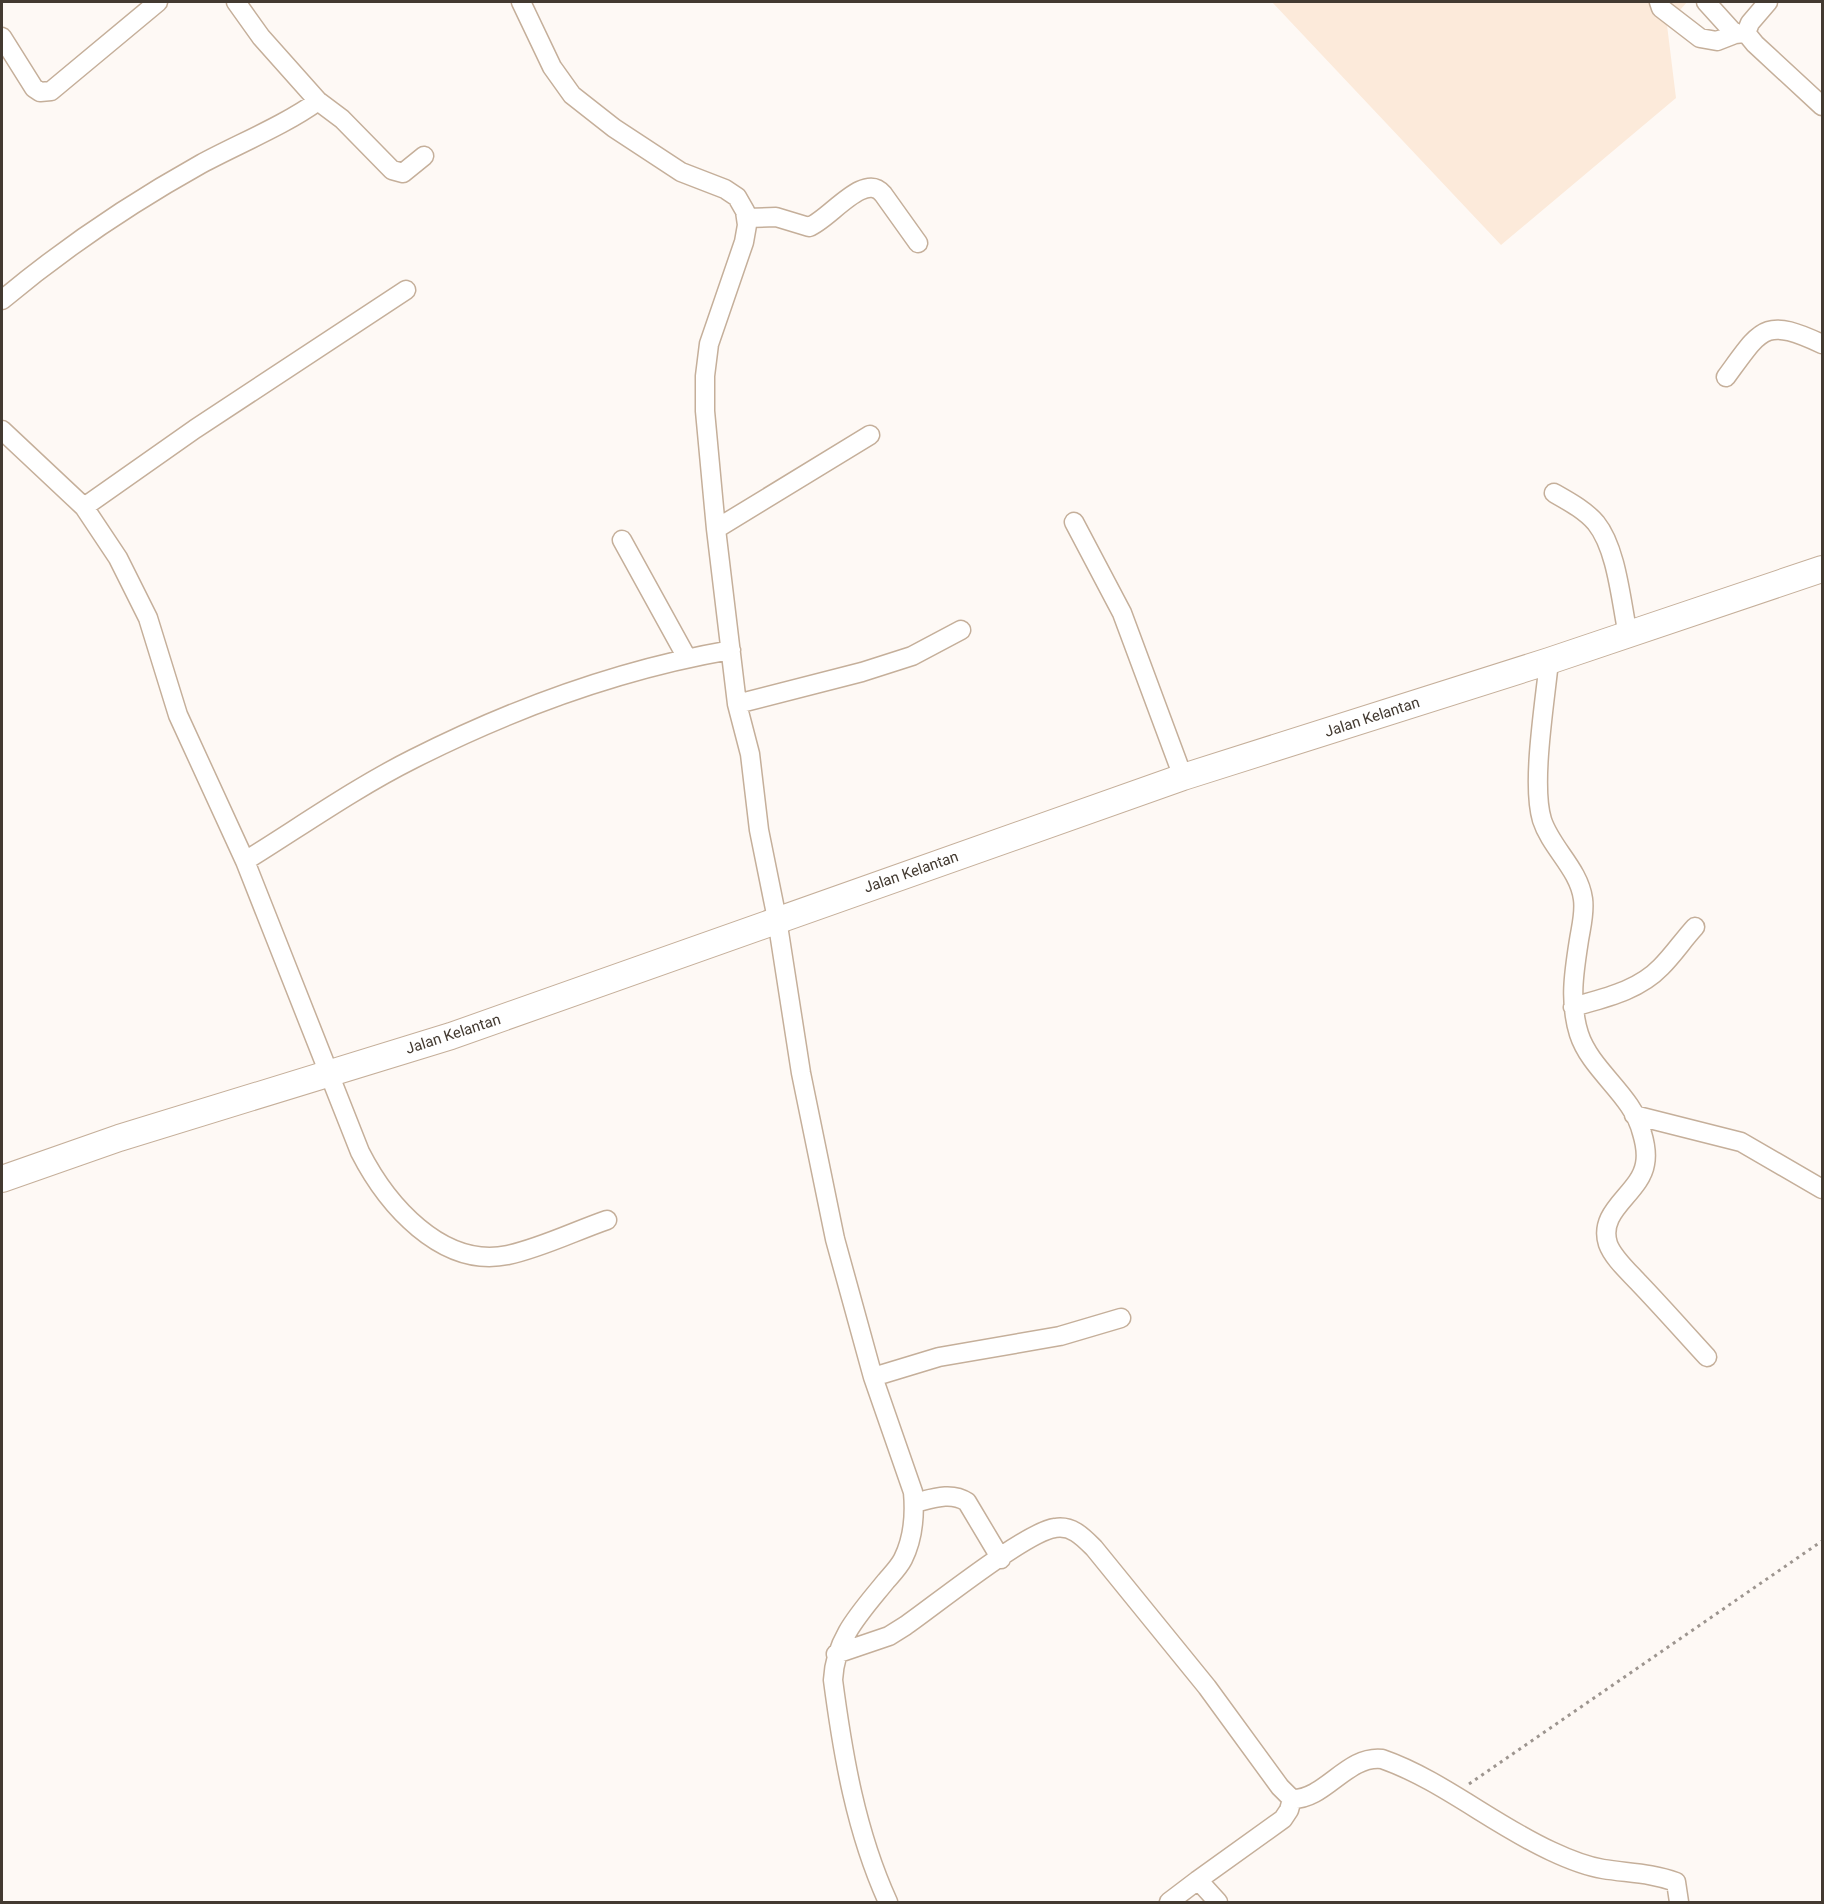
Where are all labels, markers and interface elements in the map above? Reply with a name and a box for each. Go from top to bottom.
street label: Jalan Kelantan [1322,693,1422,741]
street label: Jalan Kelantan [861,847,961,897]
street label: Jalan Kelantan [403,1010,503,1058]

